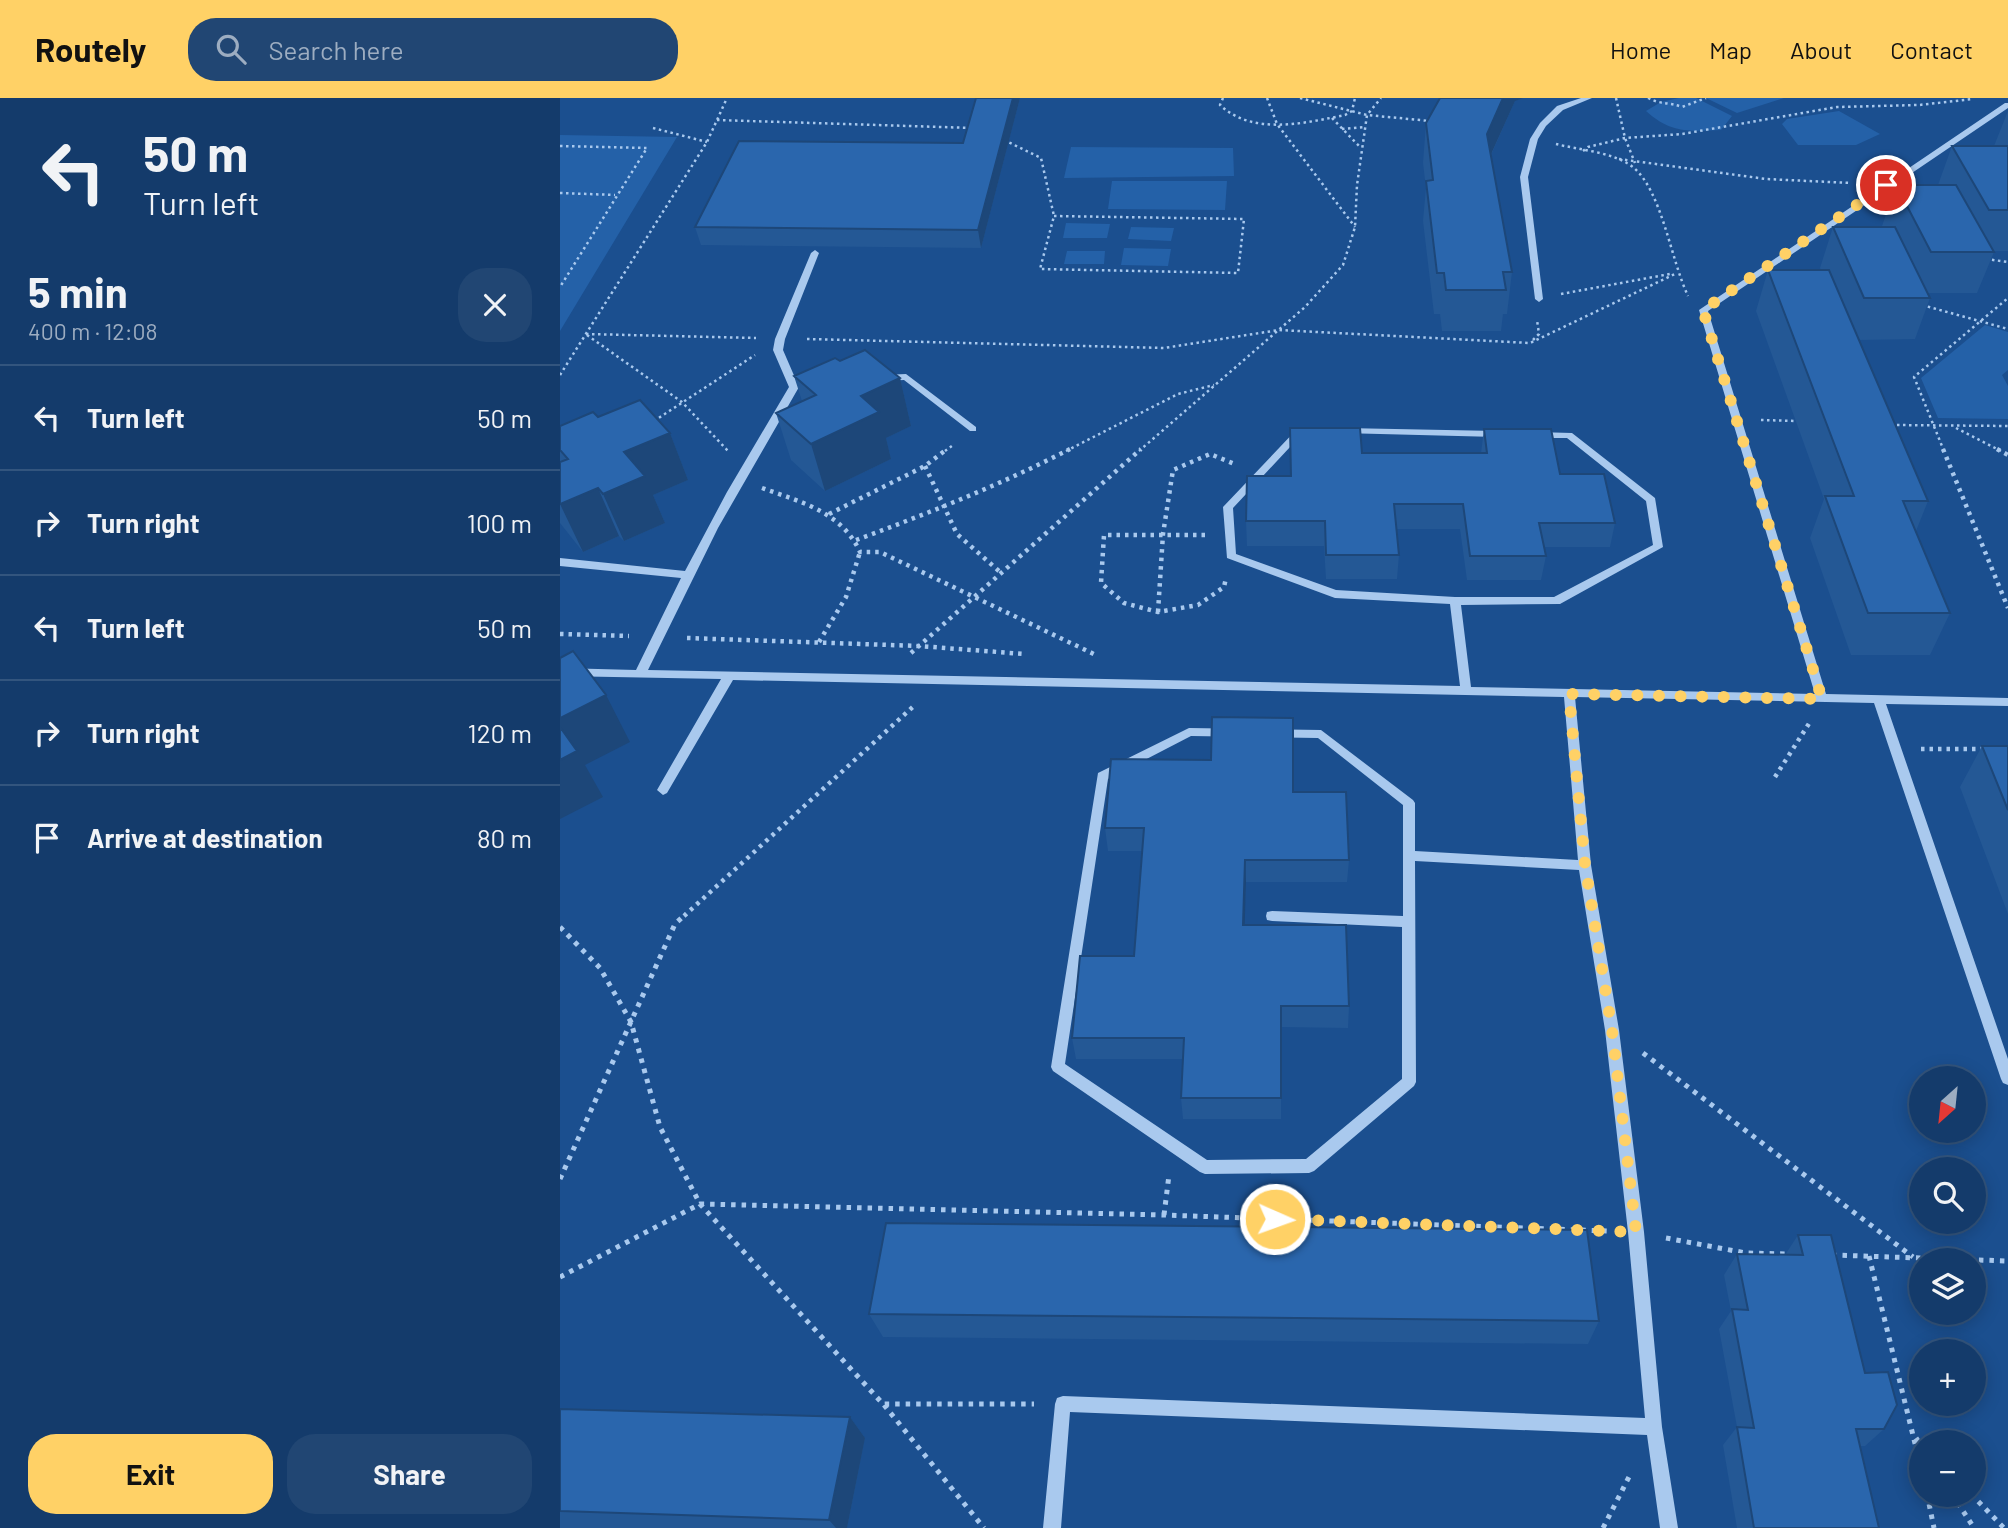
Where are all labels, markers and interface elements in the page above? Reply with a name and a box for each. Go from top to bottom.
search box [188,18,678,81]
text: Routely [35,29,146,69]
icon: search [212,30,250,68]
text: Search here [268,34,404,65]
text: Home [1610,35,1671,64]
text: Map [1709,35,1752,64]
text: About [1790,35,1852,64]
text: Contact [1890,35,1973,64]
text: 50 m [143,123,248,182]
icon: left [28,126,119,217]
pin [1856,155,1916,215]
icon: arrive [1867,166,1905,204]
text: Turn left [143,183,260,221]
text: 5 min [28,266,128,316]
button: close [458,268,532,342]
text: 400 m · 12:08 [28,317,157,345]
icon: left [28,399,66,437]
text: Turn left [87,402,185,433]
text: 50 m [477,402,532,433]
icon: right [28,504,66,542]
text: Turn right [87,507,200,538]
text: 100 m [467,507,532,538]
icon: left [28,609,66,647]
text: Turn left [87,612,185,643]
text: 50 m [477,612,532,643]
icon: right [28,714,66,752]
text: Turn right [87,717,200,748]
text: 120 m [468,717,532,748]
icon: arrive [28,819,66,857]
text: Arrive at destination [87,822,323,853]
text: 80 m [477,822,532,853]
north arrow [1909,1066,1986,1143]
map controls [1909,1066,1986,1507]
button: search [1909,1157,1986,1234]
position arrow [1238,1182,1312,1256]
button: layers [1909,1248,1986,1325]
button: + [1909,1339,1986,1416]
button: − [1909,1430,1986,1507]
button: Exit [28,1434,273,1514]
button: Share [287,1434,532,1514]

